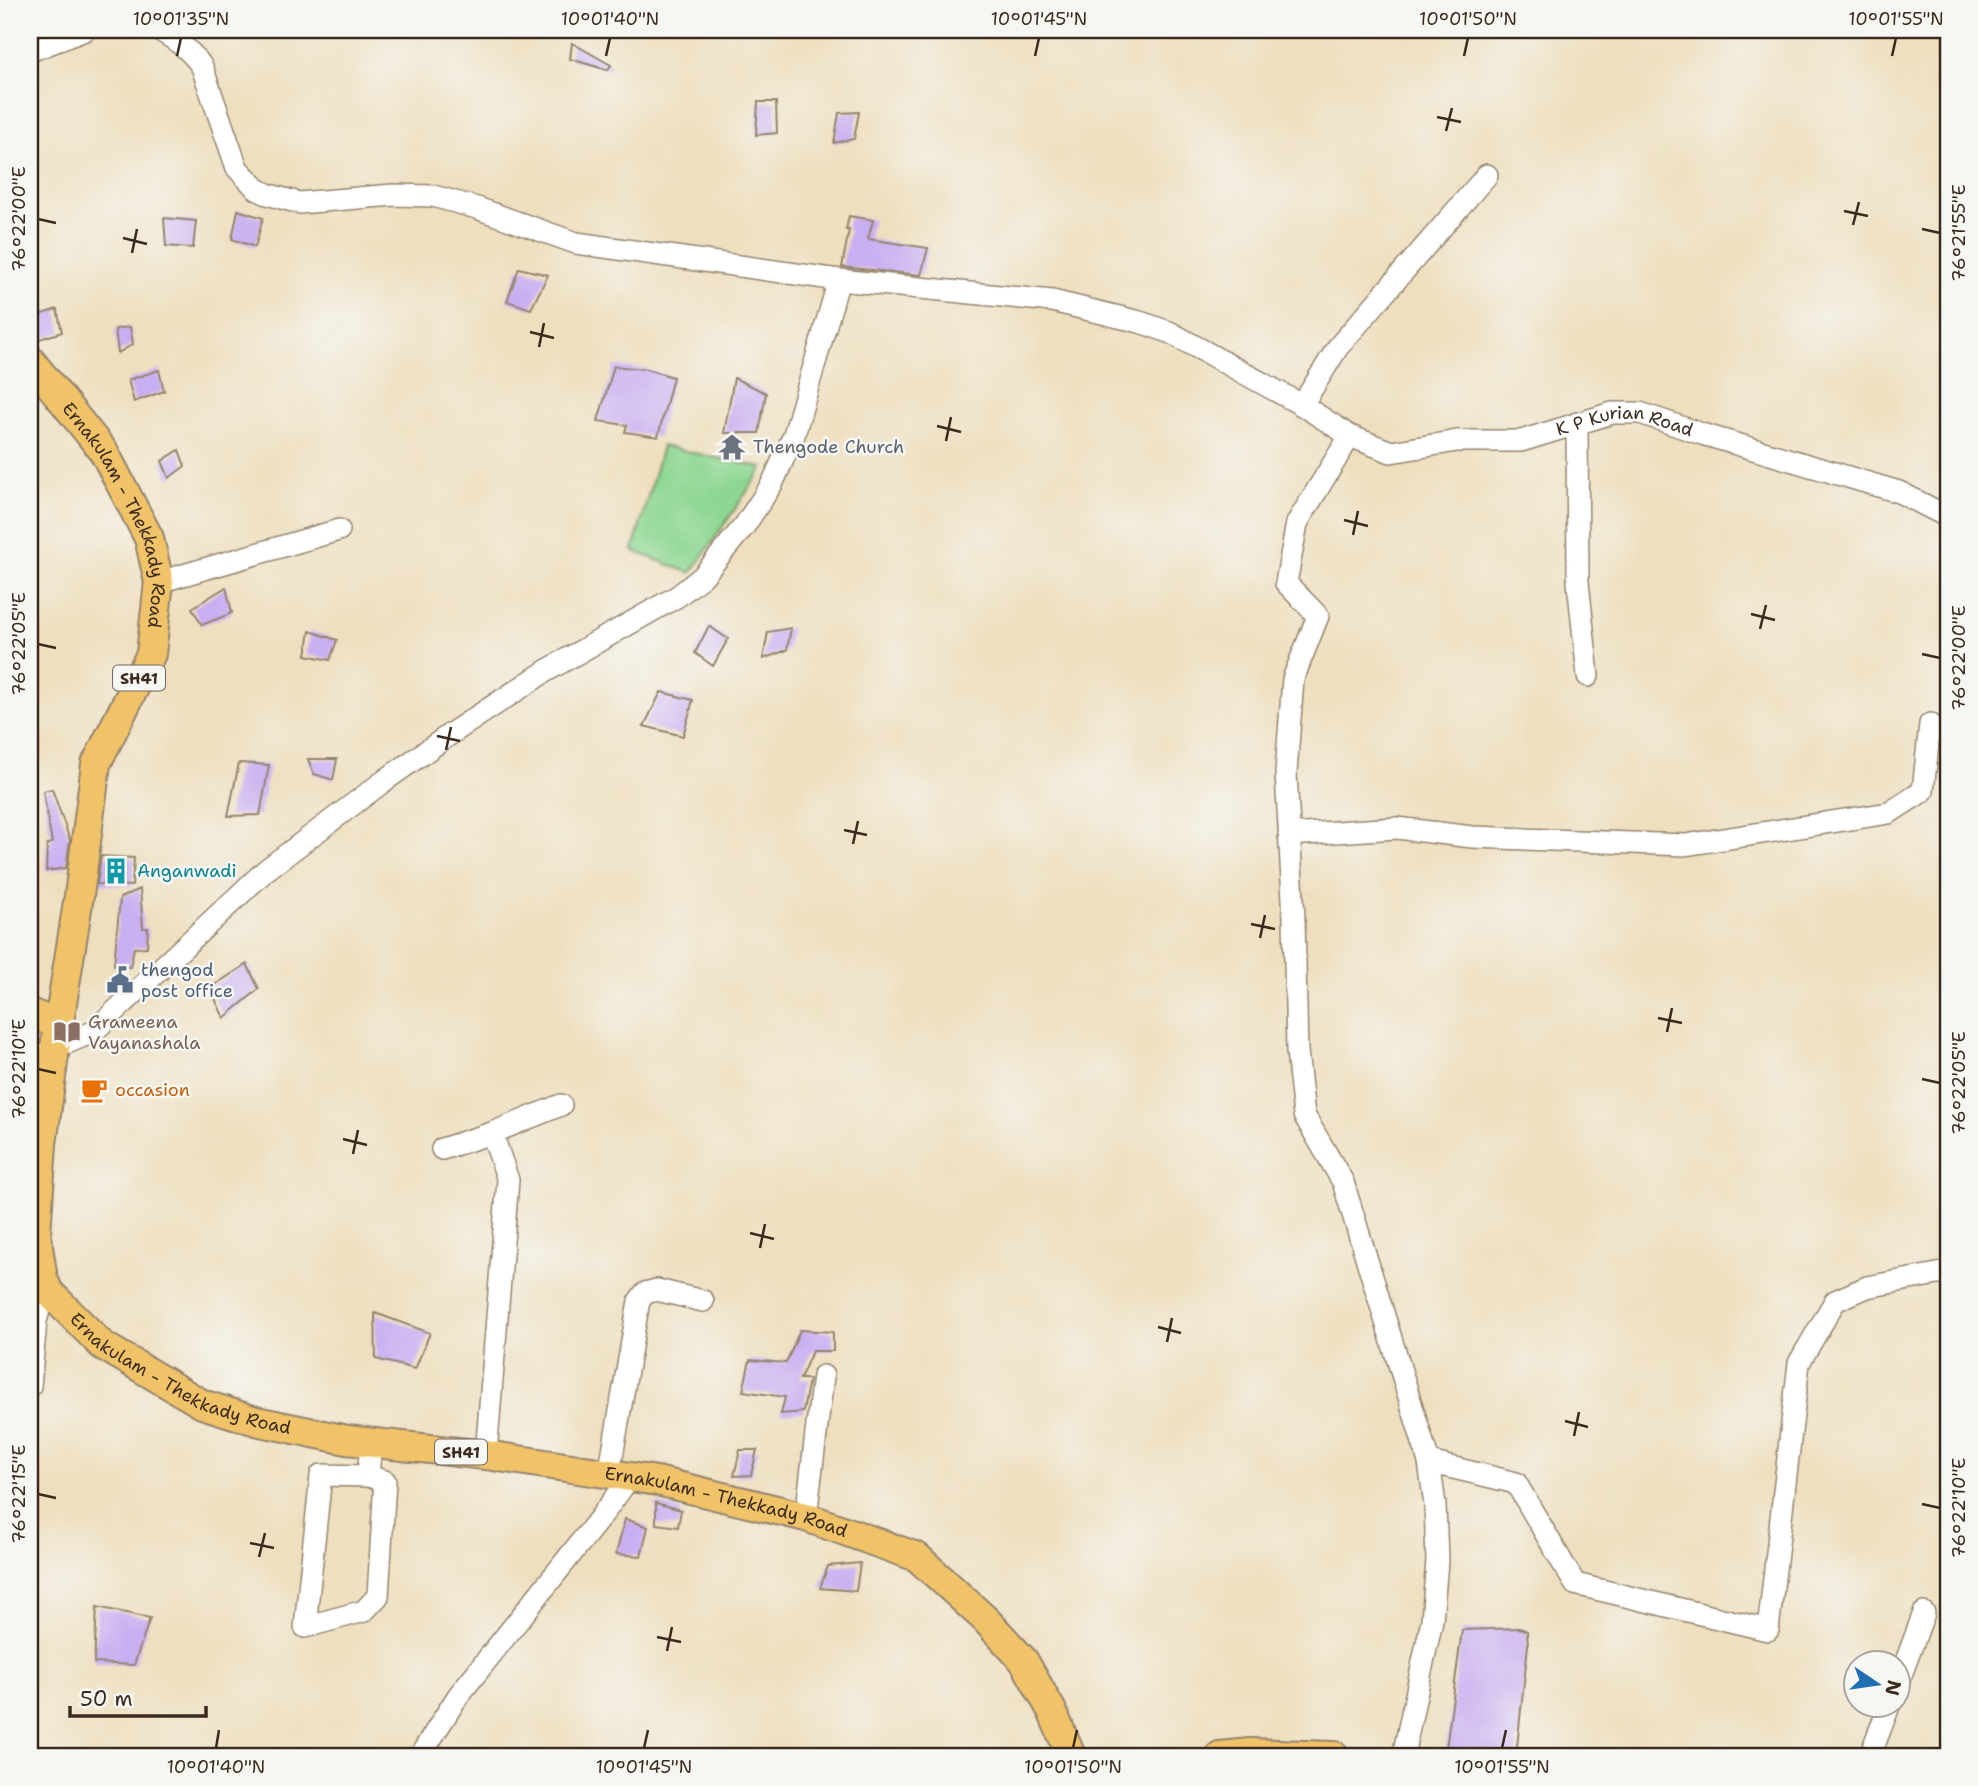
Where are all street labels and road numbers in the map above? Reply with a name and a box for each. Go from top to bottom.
street label: Ernakulam - Thekkady Road [57,397,171,629]
street label: K P Kurian Road [1553,401,1696,442]
road number: SH41 [113,666,165,691]
street label: Ernakulam - Thekkady Road [64,1307,293,1440]
road number: SH41 [435,1440,487,1464]
street label: Ernakulam - Thekkady Road [603,1461,851,1543]

